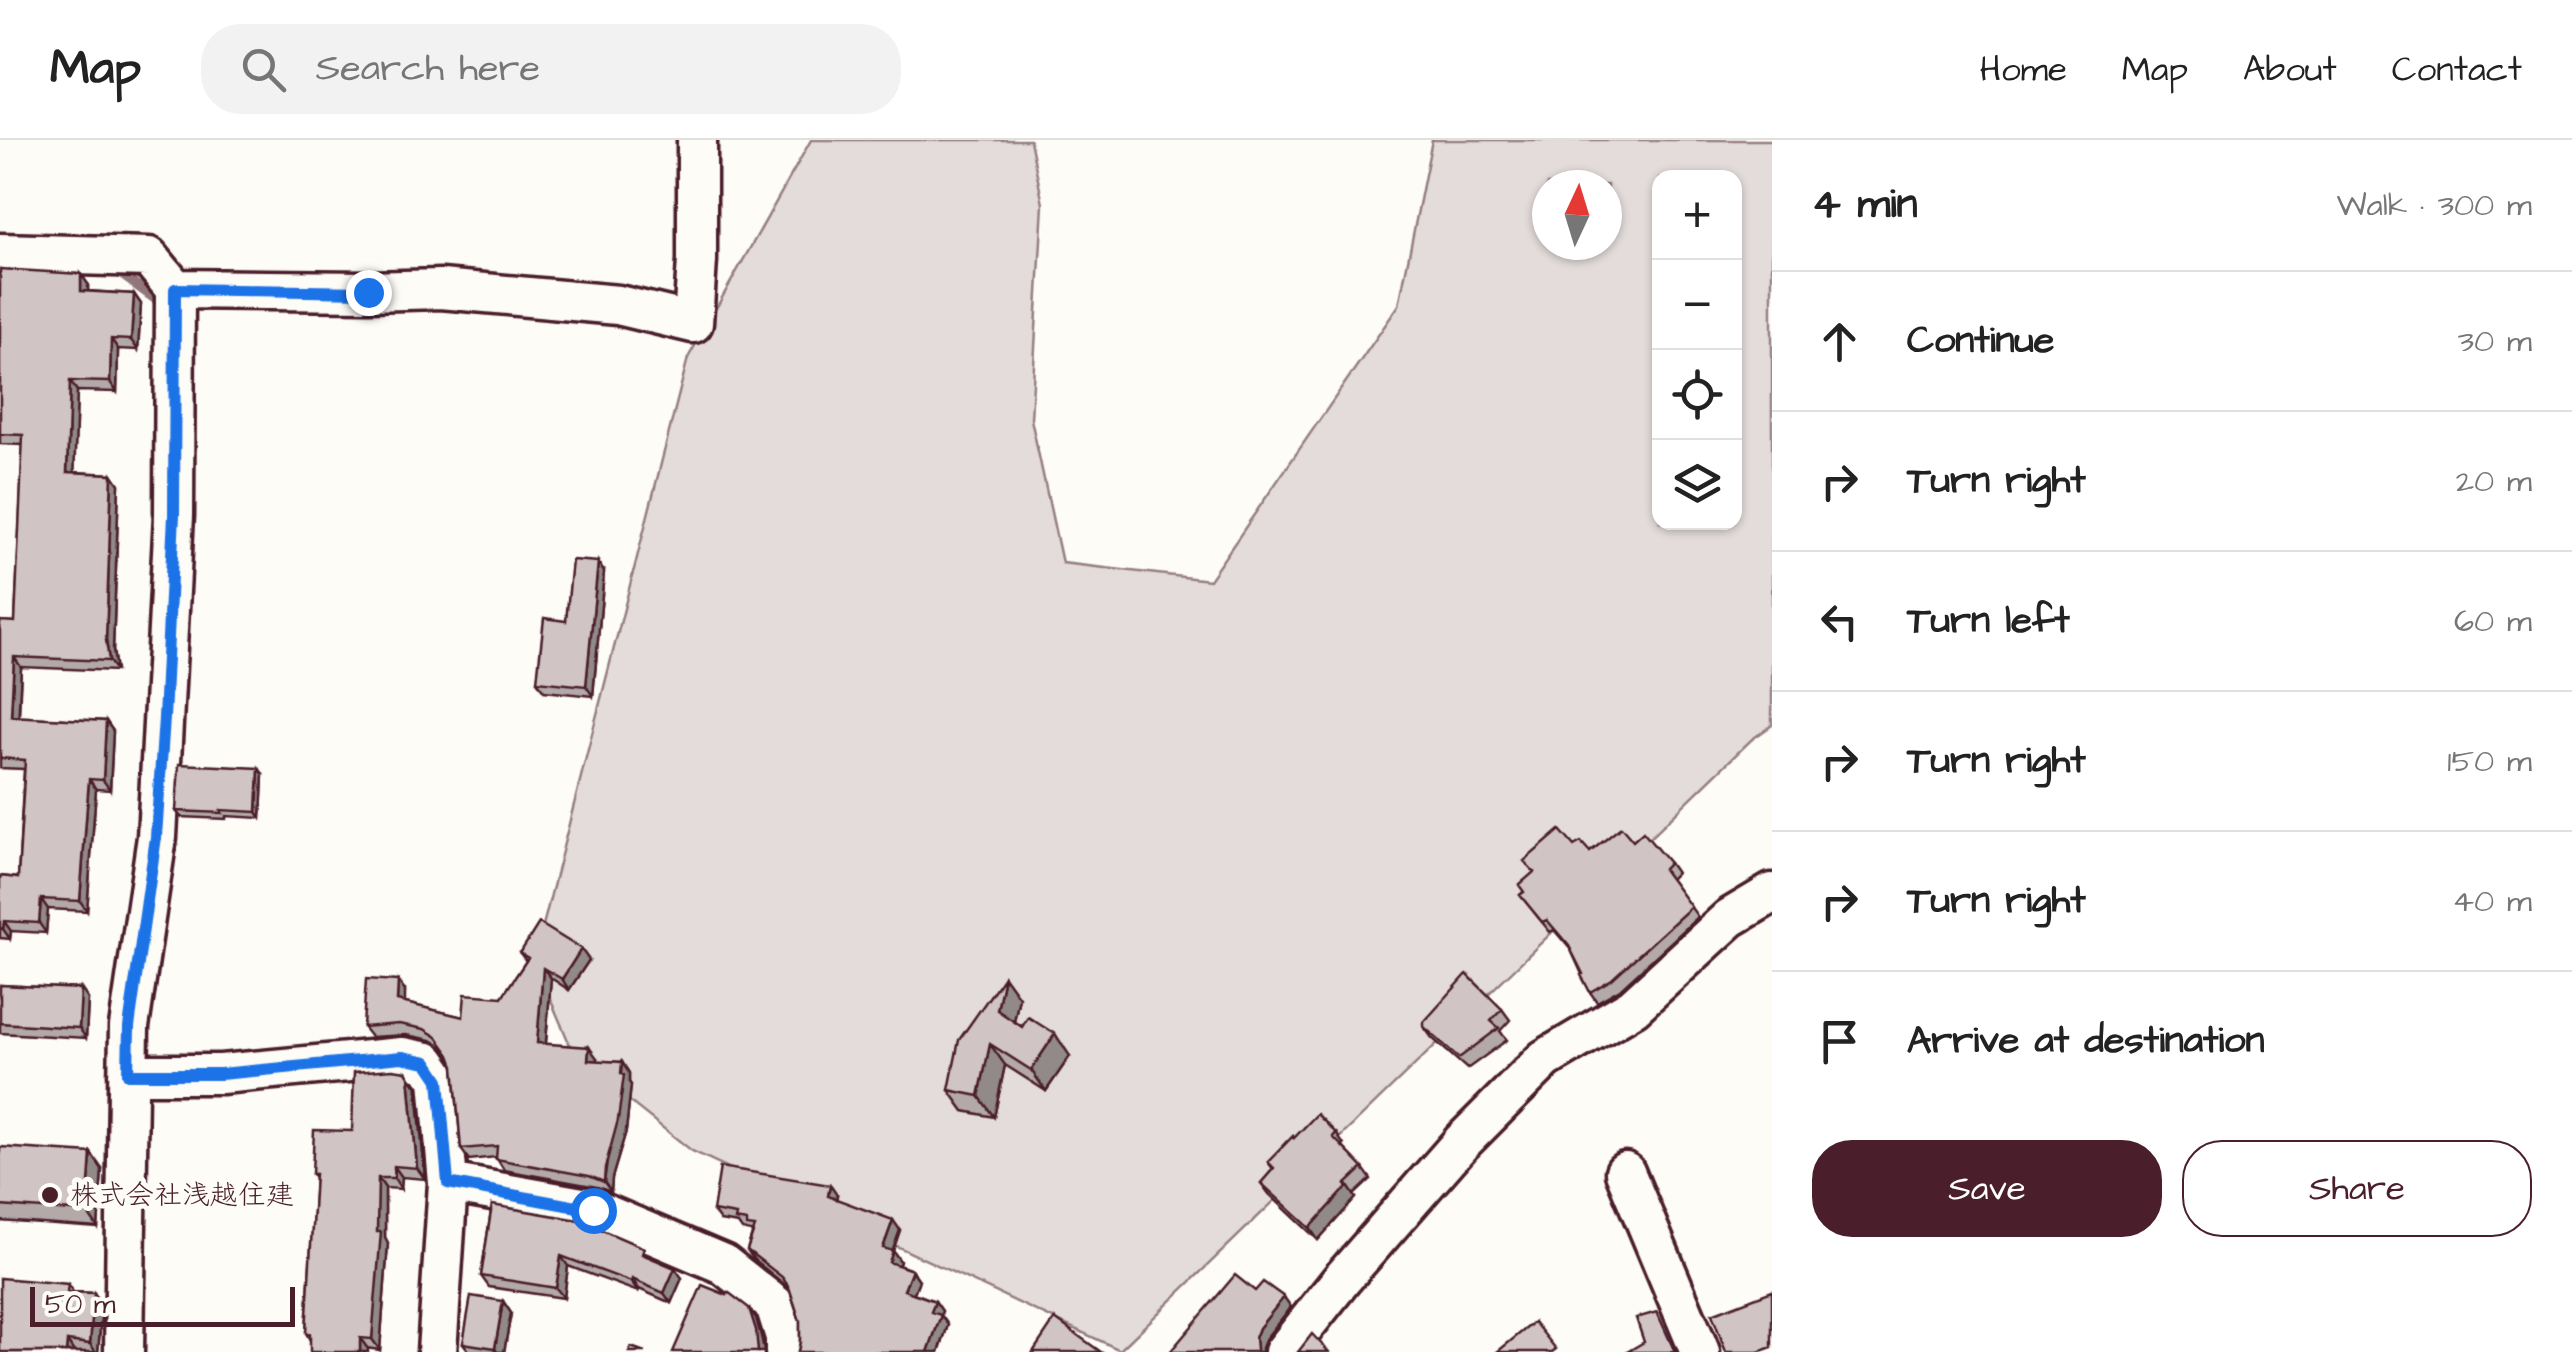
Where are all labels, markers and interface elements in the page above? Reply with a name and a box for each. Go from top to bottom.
search box [201,24,901,114]
text: Map [50,36,141,102]
icon: search [236,42,291,97]
text: Search here [316,43,540,95]
text: Home [1980,45,2067,94]
text: Map [2122,45,2188,94]
text: About [2243,45,2337,94]
text: Contact [2392,45,2522,94]
north arrow [1532,170,1622,260]
map controls [1652,170,1742,530]
button: + [1652,170,1742,260]
text: 4 min [1812,176,1917,234]
text: Walk · 300 m [2336,183,2532,228]
button: − [1652,260,1742,350]
route end [346,270,392,316]
icon: ahead [1812,314,1867,369]
text: Continue [1907,315,2054,367]
text: 30 m [2458,319,2532,364]
button: locate [1652,350,1742,440]
button: layers [1652,440,1742,530]
icon: right [1812,454,1867,509]
text: Turn right [1907,455,2086,507]
text: 20 m [2456,459,2532,504]
icon: left [1812,594,1867,649]
text: Turn left [1907,595,2070,647]
text: 60 m [2454,599,2532,644]
icon: right [1812,734,1867,789]
text: Turn right [1907,735,2086,787]
text: 150 m [2447,739,2532,784]
icon: right [1812,874,1867,929]
text: Turn right [1907,875,2086,927]
text: 40 m [2452,879,2532,924]
icon: arrive [1812,1014,1867,1069]
text: Arrive at destination [1907,1015,2264,1067]
button: Save [1812,1140,2162,1237]
button: Share [2182,1140,2532,1237]
place label: 株式会社浅越住建 [70,1176,294,1215]
marker: 株式会社浅越住建 [39,1184,61,1206]
route start [571,1188,617,1234]
scale bar [30,1282,295,1326]
text: 50 m [45,1285,116,1324]

